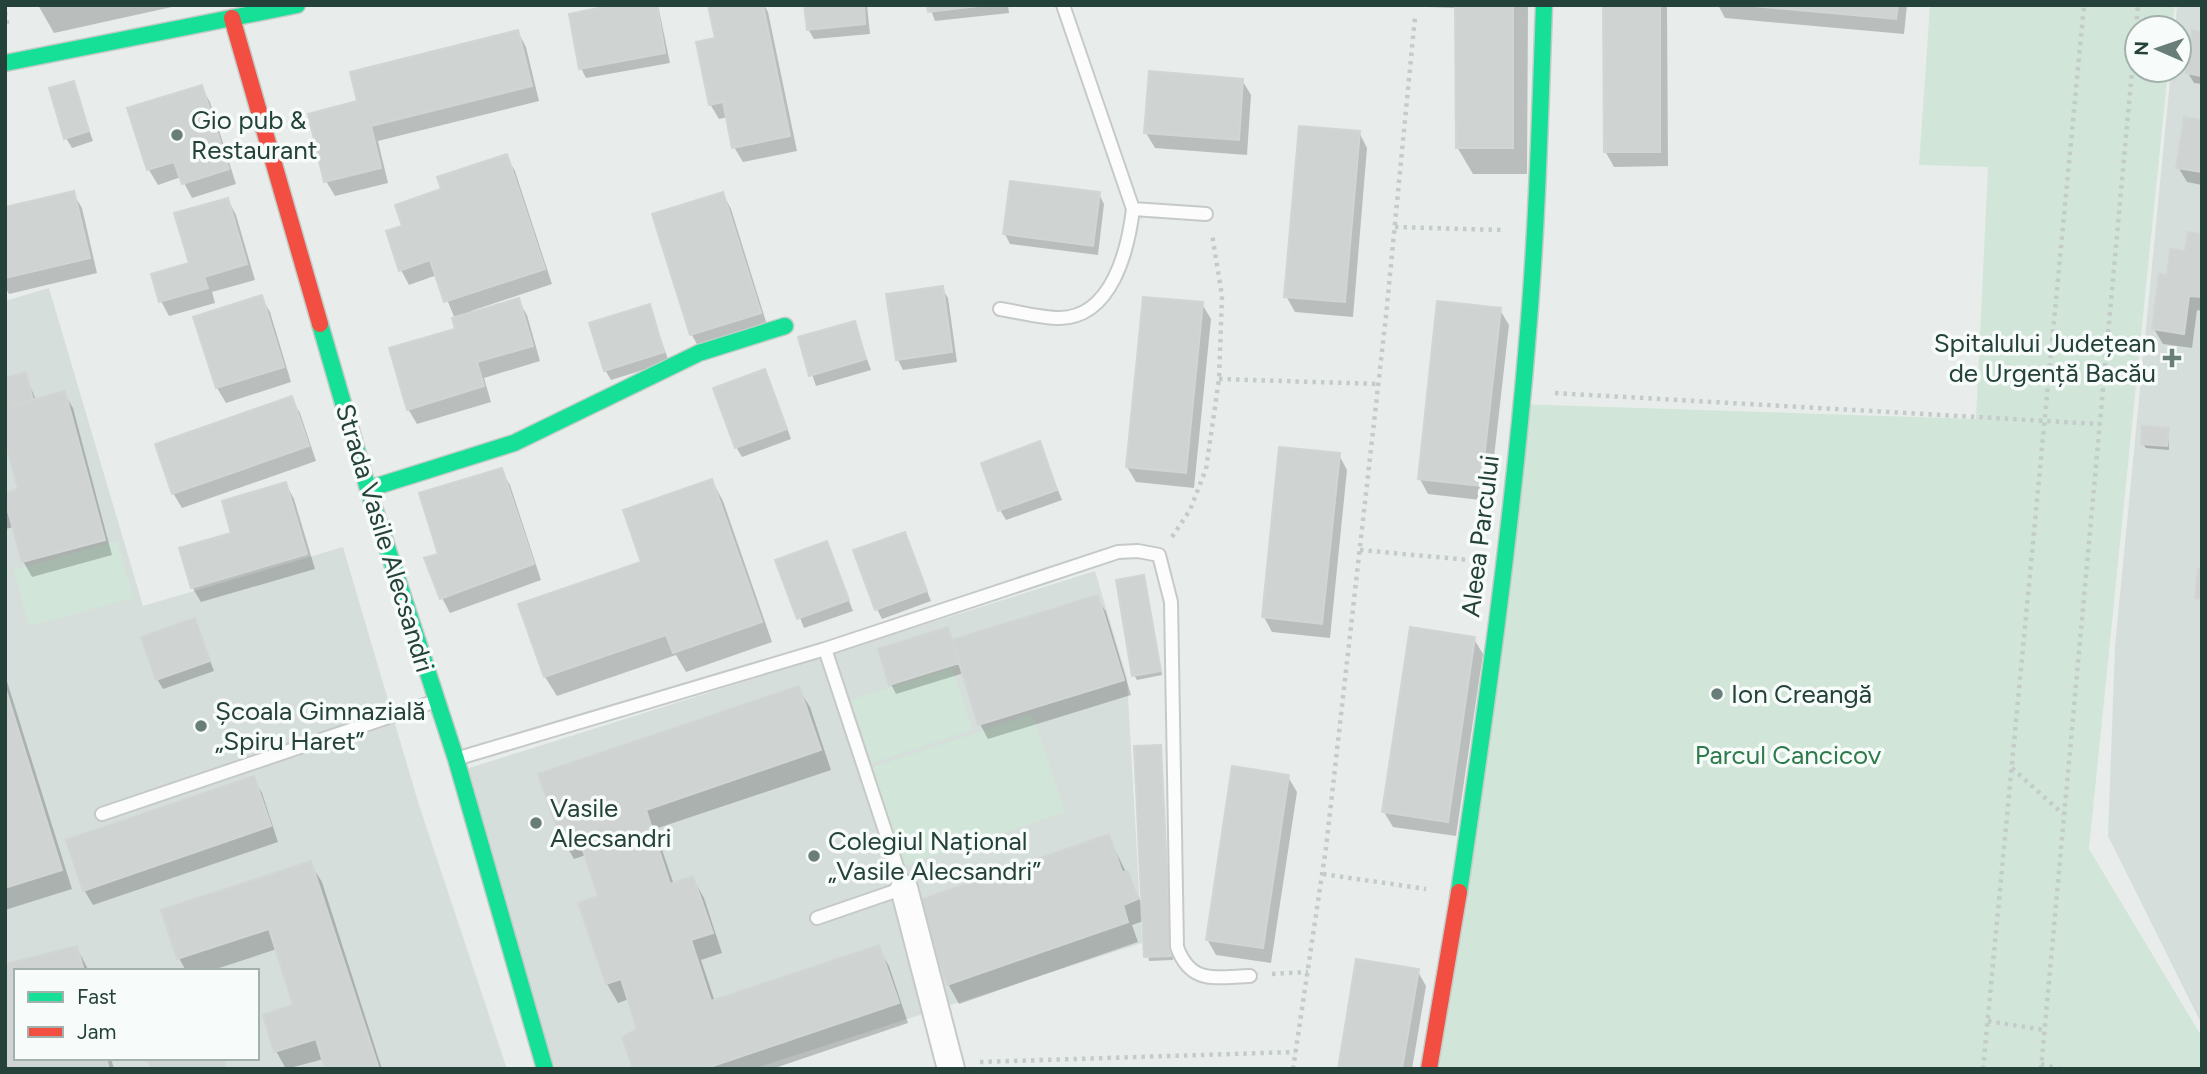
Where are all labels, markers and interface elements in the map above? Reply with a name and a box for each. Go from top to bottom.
north arrow [2123,14,2193,84]
text: N [2130,41,2153,56]
place label: Gio pub & Restaurant [191,104,318,166]
marker: Gio pub & Restaurant [169,127,185,143]
place label: Spitalului Județean de Urgență Bacău [1934,327,2156,389]
marker: Spitalului Județean de Urgență Bacău [2162,348,2182,368]
street label: Strada Vasile Alecsandri [329,400,441,676]
street label: Aleea Parcului [1454,453,1506,619]
place label: Ion Creangă [1731,678,1872,710]
marker: Ion Creangă [1709,686,1725,702]
place label: Școala Gimnazială „Spiru Haret” [215,695,425,757]
marker: Școala Gimnazială „Spiru Haret” [193,718,209,734]
park label: Parcul Cancicov [1695,739,1882,771]
place label: Vasile Alecsandri [550,792,672,854]
marker: Vasile Alecsandri [528,815,544,831]
place label: Colegiul Național „Vasile Alecsandri” [828,825,1041,887]
marker: Colegiul Național „Vasile Alecsandri” [806,848,822,864]
legend [14,969,259,1060]
text: Fast [77,984,117,1009]
text: Jam [77,1019,116,1044]

